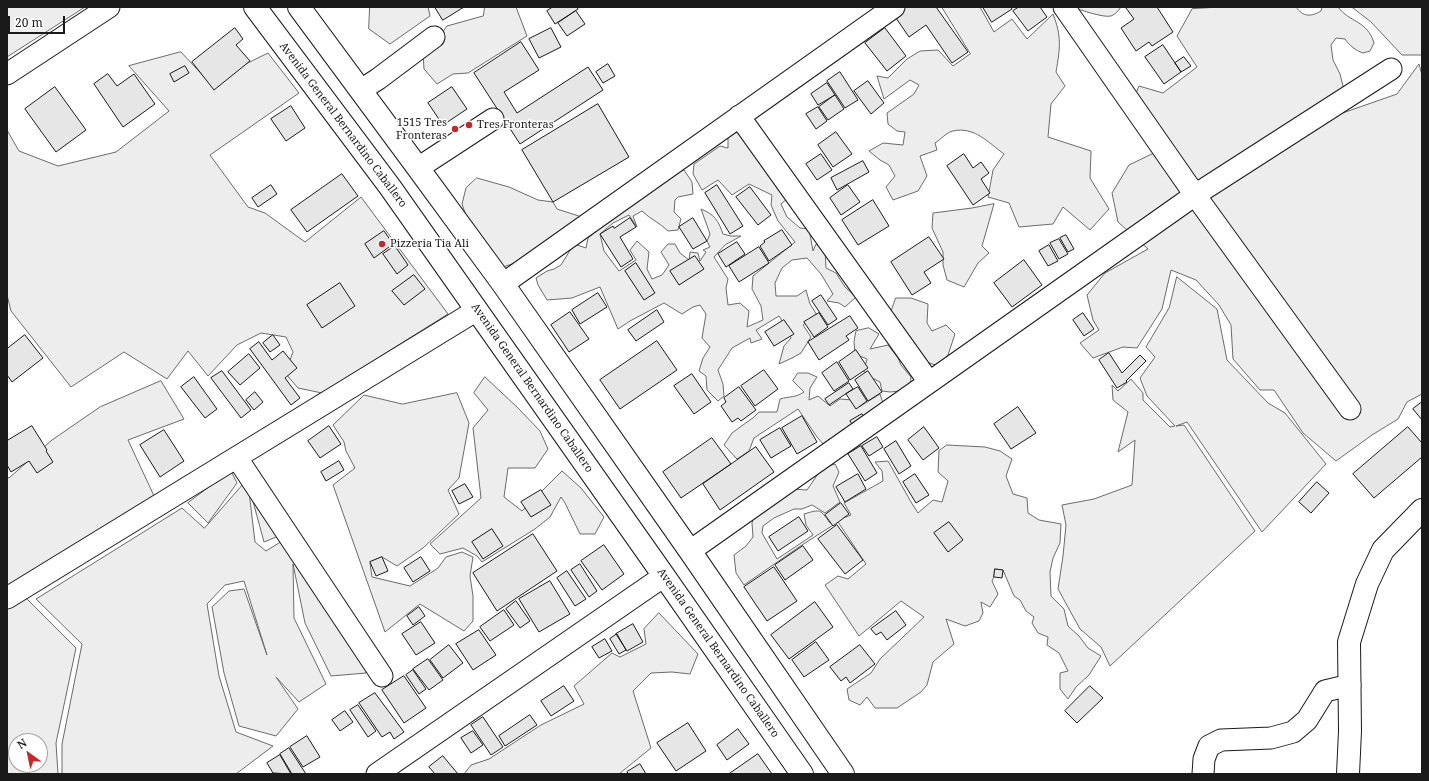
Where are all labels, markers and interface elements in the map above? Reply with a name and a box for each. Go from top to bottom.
scale bar [10,8,67,34]
text: 20 m [15,14,43,31]
street label: Avenida General Bernardino Caballero [277,40,409,210]
place label: 1515 Tres Fronteras [396,116,447,142]
place label: Tres Fronteras [477,118,554,132]
marker: Tres Fronteras [464,120,474,130]
marker: 1515 Tres Fronteras [450,124,460,134]
place label: Pizzeria Tia Ali [390,237,469,251]
marker: Pizzeria Tia Ali [377,239,387,249]
street label: Avenida General Bernardino Caballero [468,301,596,475]
street label: Avenida General Bernardino Caballero [654,566,782,740]
north arrow [8,733,48,773]
text: N [14,735,29,752]

